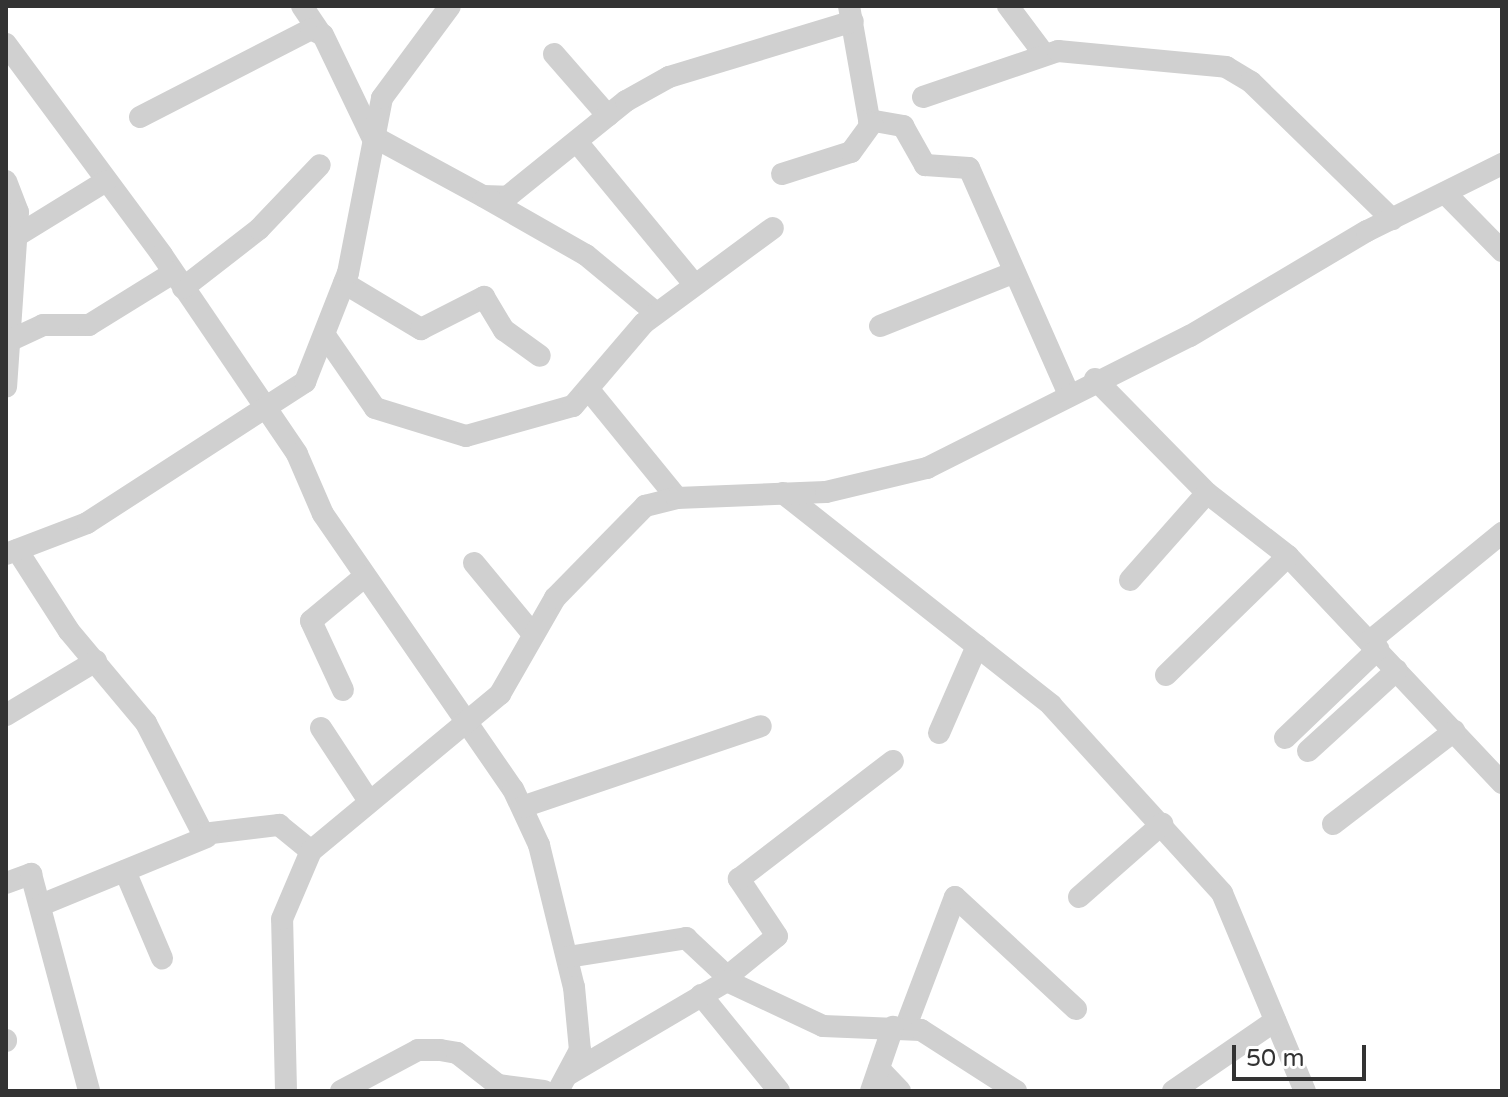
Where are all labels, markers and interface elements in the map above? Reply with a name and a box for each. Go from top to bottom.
scale bar [1236,1029,1370,1079]
text: 50 m [1246,1044,1304,1073]

